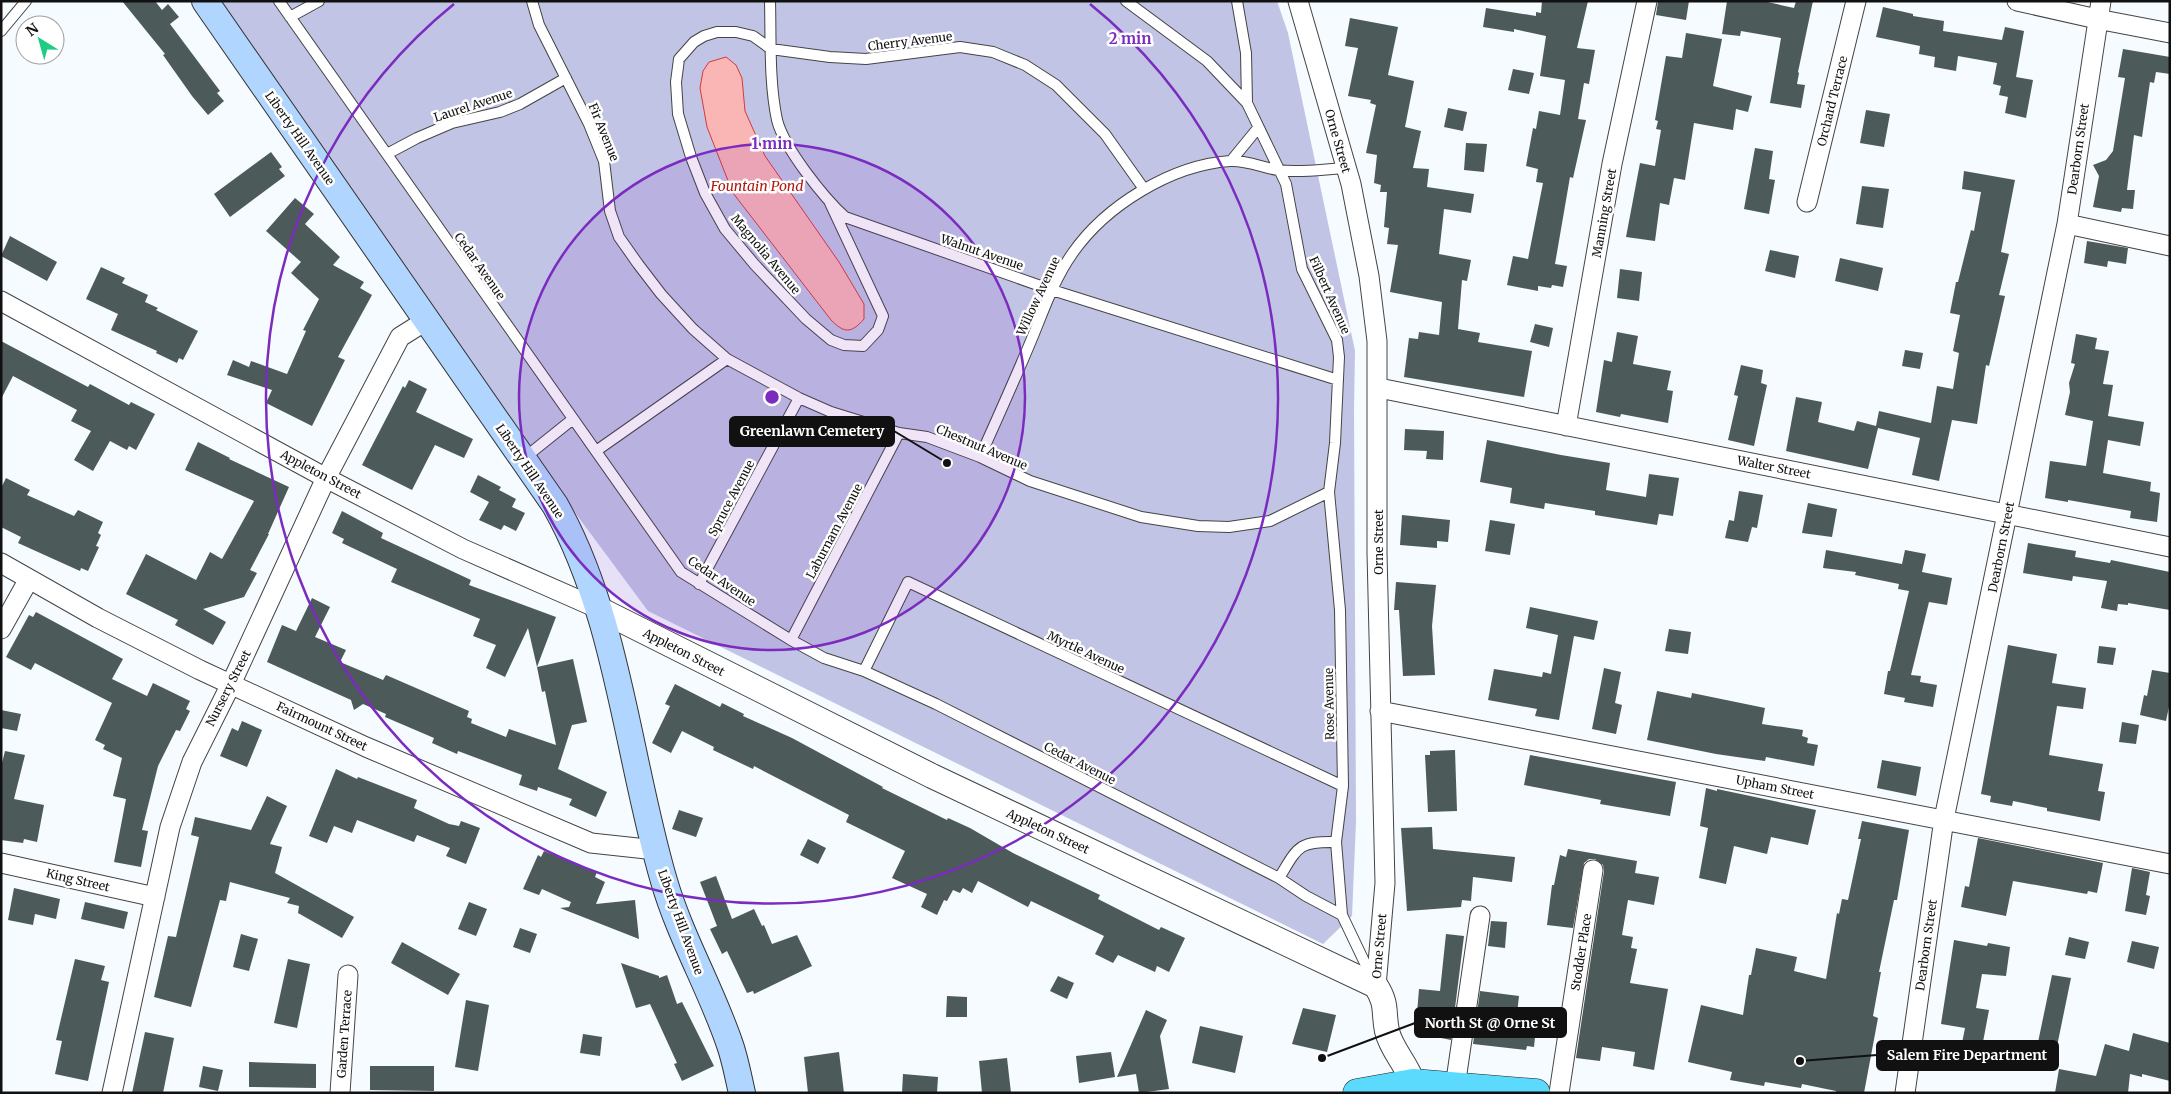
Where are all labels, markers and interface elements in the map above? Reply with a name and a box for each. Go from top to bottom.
north arrow [15,15,65,65]
text: N [22,19,42,40]
street label: Cherry Avenue [867,28,953,54]
text: 2 min [1109,29,1151,48]
street label: Orchard Terrace [1813,54,1851,148]
street label: Laurel Avenue [432,85,514,125]
street label: Liberty Hill Avenue [262,88,338,188]
street label: Fir Avenue [586,101,622,163]
street label: Dearborn Street [2064,102,2092,196]
street label: Orne Street [1322,107,1354,175]
text: 1 min [752,134,792,153]
street label: Manning Street [1589,167,1619,259]
water label: Fountain Pond [710,177,803,195]
street label: Magnolia Avenue [728,211,804,297]
street label: Cedar Avenue [451,230,509,302]
street label: Walnut Avenue [938,231,1025,273]
street label: Willow Avenue [1013,254,1063,339]
street label: Filbert Avenue [1306,254,1354,336]
centre of rings [763,388,781,406]
callout: Greenlawn Cemetery [730,417,894,446]
street label: Liberty Hill Avenue [493,421,567,521]
street label: Chestnut Avenue [934,421,1030,473]
text: Greenlawn Cemetery [740,422,885,440]
street label: Appleton Street [277,446,364,502]
street label: Walter Street [1735,452,1812,482]
street label: Spruce Avenue [705,457,757,539]
street label: Laburnam Avenue [803,481,865,581]
street label: Dearborn Street [1985,500,2017,594]
street label: Orne Street [1371,509,1386,575]
street label: Cedar Avenue [685,553,759,609]
street label: Appleton Street [640,625,728,679]
street label: Myrtle Avenue [1045,628,1127,676]
street label: Nursery Street [202,647,254,729]
street label: Rose Avenue [1321,668,1337,740]
street label: Fairmount Street [274,698,370,754]
street label: Cedar Avenue [1042,739,1118,787]
street label: Upham Street [1735,772,1816,802]
street label: Appleton Street [1003,805,1092,857]
street label: King Street [45,865,112,895]
street label: Liberty Hill Avenue [655,867,707,977]
street label: Dearborn Street [1912,898,1940,992]
street label: Orne Street [1369,912,1389,979]
street label: Stodder Place [1568,912,1594,992]
street label: Garden Terrace [333,989,355,1079]
callout: North St @ Orne St [1415,1008,1566,1037]
text: North St @ Orne St [1425,1014,1556,1032]
callout: Salem Fire Department [1877,1041,2058,1070]
text: Salem Fire Department [1887,1046,2048,1064]

